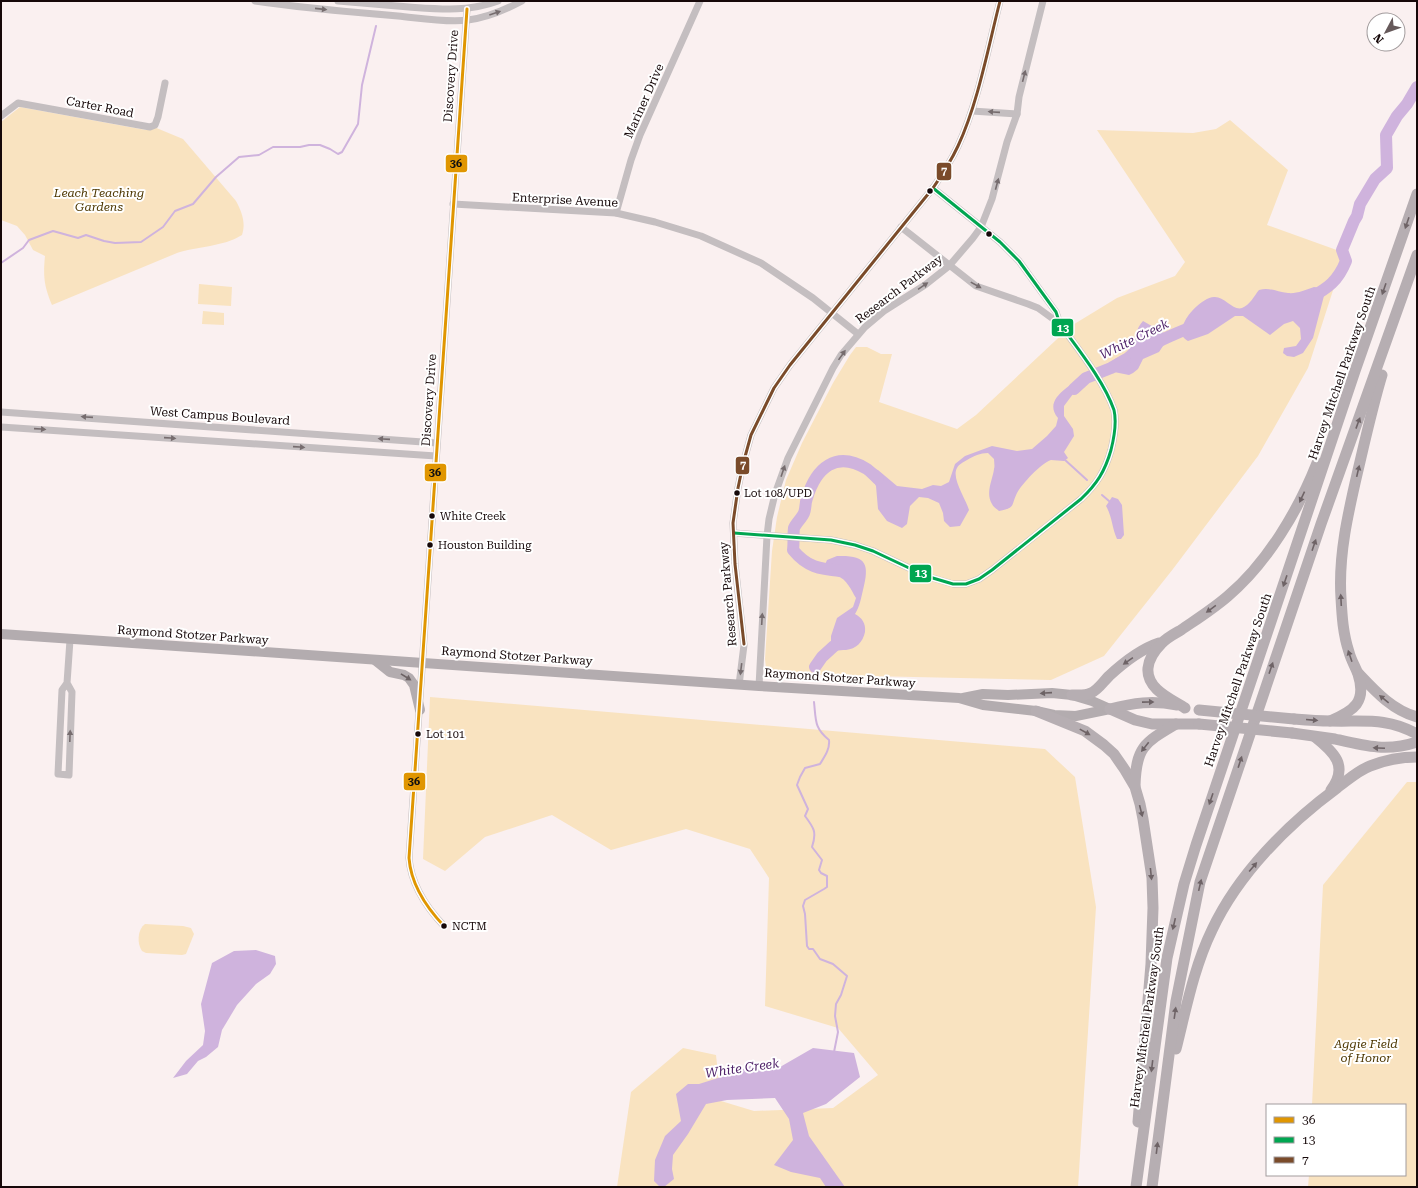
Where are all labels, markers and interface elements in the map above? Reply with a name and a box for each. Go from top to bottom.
one-way arrow [315,6,327,12]
one-way arrow [490,10,502,16]
north arrow [1366,12,1406,52]
street label: Discovery Drive [441,29,461,123]
text: N [1371,30,1387,46]
street label: Mariner Drive [621,61,667,140]
one-way arrow [1021,69,1027,81]
street label: Carter Road [65,94,135,120]
one-way arrow [988,109,1000,116]
line badge: 36 [445,154,468,173]
text: 36 [450,157,462,170]
line badge: 7 [936,162,952,181]
text: 7 [941,165,947,178]
one-way arrow [994,177,1000,189]
park label: Leach Teaching Gardens [53,186,144,214]
unlabelled marker [925,186,935,196]
street label: Enterprise Avenue [512,190,619,210]
one-way arrow [1404,218,1410,230]
unlabelled marker [984,229,994,239]
street label: Research Parkway [853,251,946,326]
one-way arrow [917,282,928,290]
one-way arrow [970,282,982,289]
one-way arrow [1381,283,1387,295]
street label: Harvey Mitchell Parkway South [1306,284,1378,462]
water label: White Creek [1097,315,1172,362]
line badge: 13 [1051,318,1074,337]
text: 13 [1057,322,1069,335]
one-way arrow [838,350,846,361]
street label: Discovery Drive [419,353,439,447]
street label: West Campus Boulevard [149,404,291,428]
one-way arrow [81,414,93,421]
one-way arrow [1355,416,1361,428]
one-way arrow [34,426,46,433]
one-way arrow [164,435,176,442]
one-way arrow [378,436,390,443]
one-way arrow [293,443,305,450]
line badge: 7 [735,456,750,475]
text: 7 [740,459,746,472]
line badge: 36 [424,463,447,482]
one-way arrow [781,465,787,477]
one-way arrow [1355,465,1361,477]
text: 36 [429,466,441,479]
place label: Lot 108/UPD [744,487,812,500]
marker: Lot 108/UPD [732,488,742,498]
one-way arrow [1299,492,1305,503]
place label: White Creek [440,510,506,523]
marker: White Creek [427,511,437,521]
place label: Houston Building [438,539,532,552]
one-way arrow [1311,539,1317,551]
marker: Houston Building [425,540,435,550]
street label: Research Parkway [716,540,740,647]
line badge: 13 [909,564,932,583]
text: 13 [915,567,927,580]
one-way arrow [1282,575,1288,587]
street label: Harvey Mitchell Parkway South [1202,591,1274,769]
one-way arrow [1338,593,1345,606]
one-way arrow [1206,605,1217,613]
one-way arrow [759,612,765,625]
street label: Raymond Stotzer Parkway [117,623,270,647]
street label: Raymond Stotzer Parkway [441,644,594,668]
one-way arrow [1347,649,1353,661]
one-way arrow [1122,657,1133,665]
one-way arrow [1269,662,1275,674]
one-way arrow [738,663,744,675]
street label: Raymond Stotzer Parkway [764,666,917,690]
one-way arrow [400,674,411,681]
one-way arrow [1040,690,1052,697]
one-way arrow [1379,695,1390,704]
one-way arrow [1142,699,1155,705]
one-way arrow [1306,717,1318,724]
place label: Lot 101 [426,728,465,741]
one-way arrow [67,729,73,742]
marker: Lot 101 [413,729,423,739]
one-way arrow [1079,729,1091,735]
one-way arrow [1141,741,1150,752]
one-way arrow [1373,744,1385,751]
one-way arrow [1237,755,1243,767]
line badge: 36 [403,772,426,791]
text: 36 [408,775,420,788]
one-way arrow [1208,793,1214,805]
one-way arrow [1139,805,1145,817]
one-way arrow [1248,861,1257,872]
one-way arrow [1148,868,1154,880]
one-way arrow [1197,879,1203,891]
one-way arrow [1171,917,1177,930]
place label: NCTM [452,920,487,933]
marker: NCTM [439,921,449,931]
street label: Harvey Mitchell Parkway South [1127,925,1167,1109]
one-way arrow [1172,1007,1178,1019]
park label: Aggie Field of Honor [1333,1037,1398,1065]
water label: White Creek [704,1055,781,1081]
one-way arrow [1149,1060,1156,1072]
legend [1266,1104,1406,1176]
text: 36 [1302,1113,1316,1127]
text: 13 [1302,1133,1316,1147]
one-way arrow [1154,1142,1160,1154]
text: 7 [1302,1153,1309,1167]

